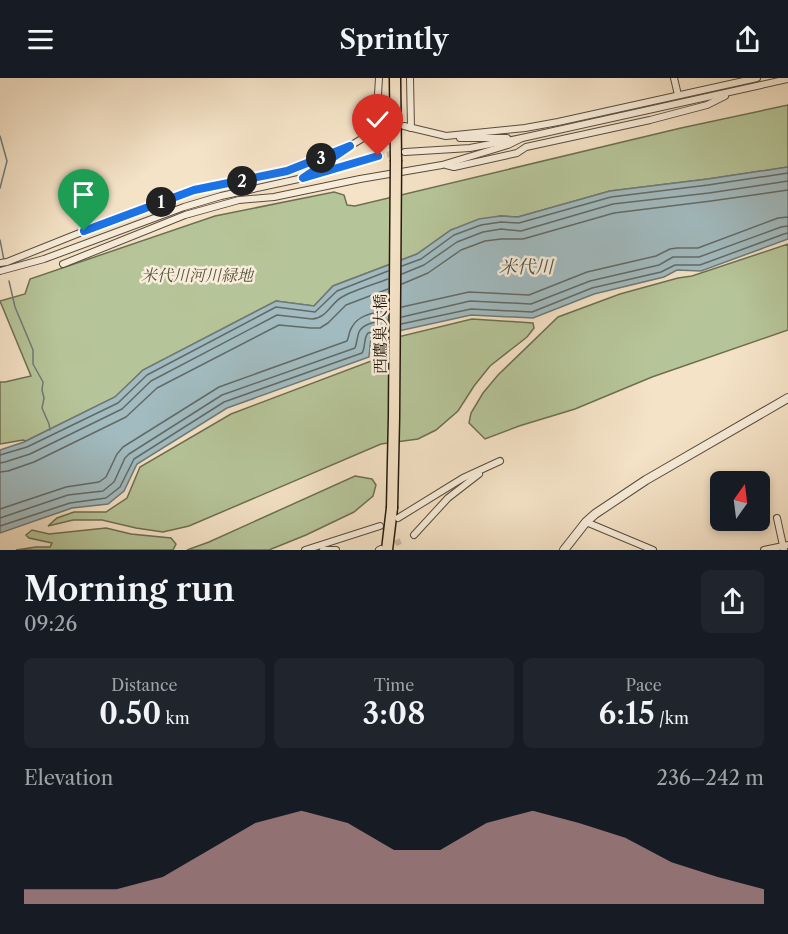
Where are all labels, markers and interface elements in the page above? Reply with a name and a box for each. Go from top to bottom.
icon: menu [24,23,57,56]
text: Sprintly [339,23,449,56]
icon: share [731,23,764,56]
pin [352,94,403,156]
icon: check [361,103,394,136]
pin: 3 [306,143,336,173]
text: 3 [316,148,326,168]
pin: 2 [227,166,257,196]
pin [58,169,109,231]
text: 2 [237,171,247,191]
icon: arrive [67,178,100,211]
pin: 1 [146,187,176,217]
text: 1 [157,192,165,212]
water label: 米代川 [499,256,555,278]
park label: 米代川河川緑地 [141,265,255,285]
street label: 西鷹巣大橋 [370,294,390,374]
north arrow [710,471,770,531]
map controls [710,471,770,531]
text: Morning run [24,569,235,610]
button: share [701,570,764,633]
text: 09:26 [24,612,77,636]
text: Distance [111,675,177,695]
text: Time [374,675,414,695]
text: Pace [626,675,662,695]
text: 0.50 [99,695,161,732]
text: 3:08 [363,695,425,732]
text: 6:15 [598,695,655,732]
text: km [161,708,190,728]
text: /km [655,708,689,728]
text: Elevation [24,766,113,790]
text: 236–242 m [656,766,764,790]

